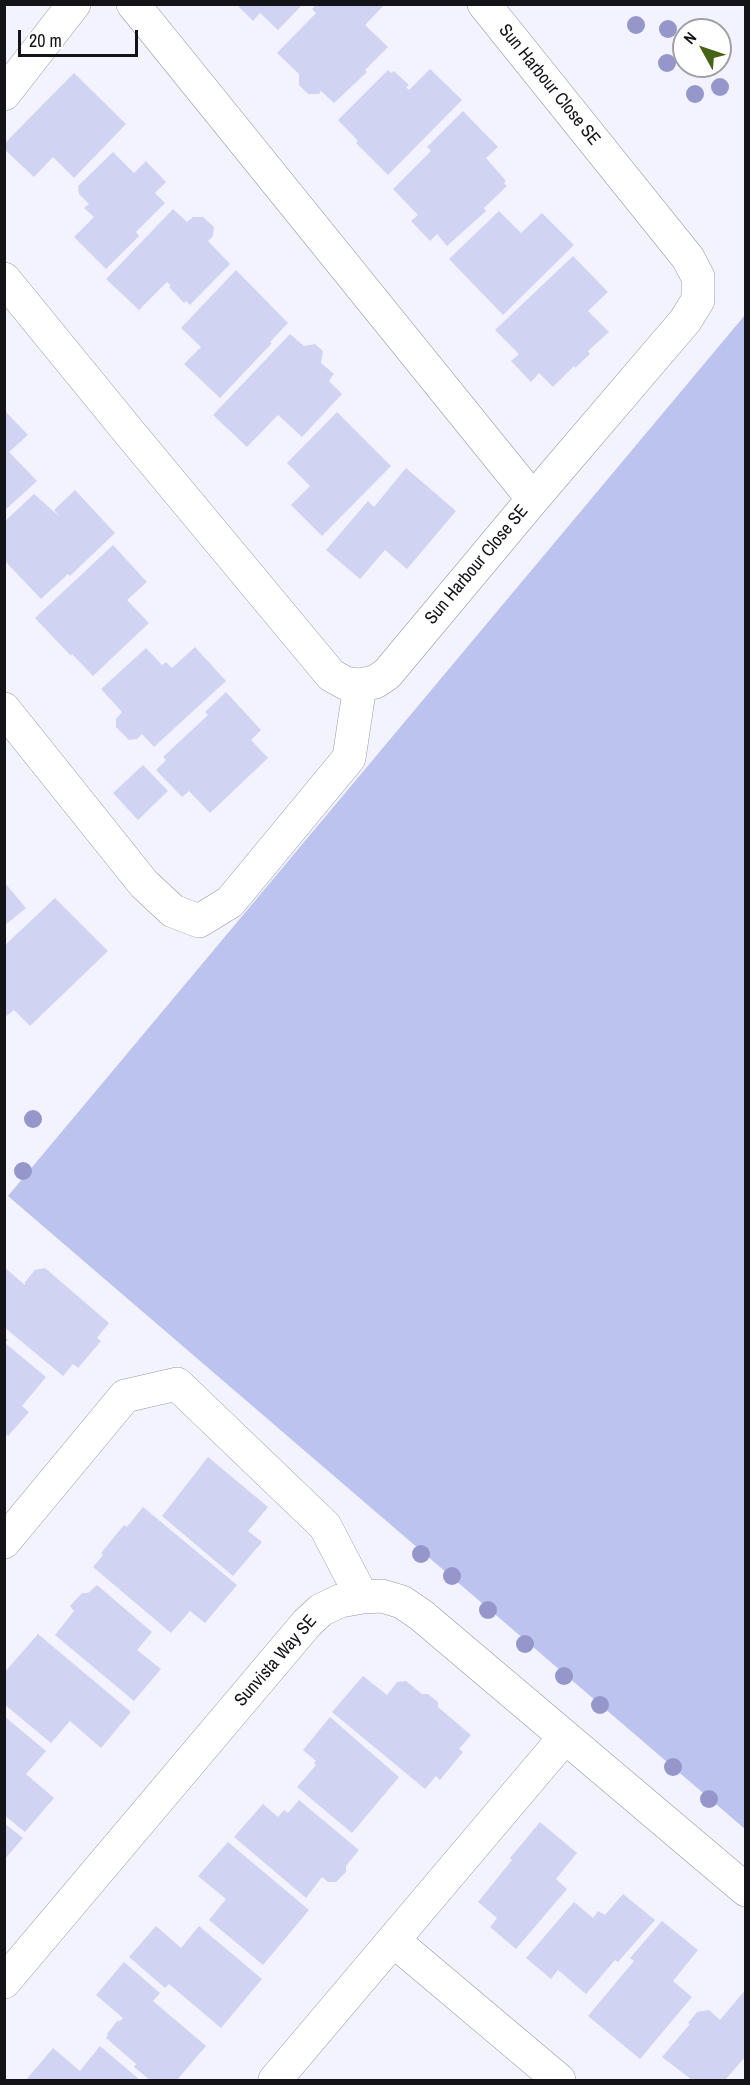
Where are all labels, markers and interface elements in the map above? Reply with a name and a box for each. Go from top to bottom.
scale bar [21,18,141,56]
north arrow [672,18,732,78]
street label: Sun Harbour Close SE [494,20,604,150]
text: N [678,27,701,48]
text: 20 m [29,28,62,53]
street label: Sun Harbour Close SE [421,501,533,629]
street label: Sunvista Way SE [230,1611,322,1711]

